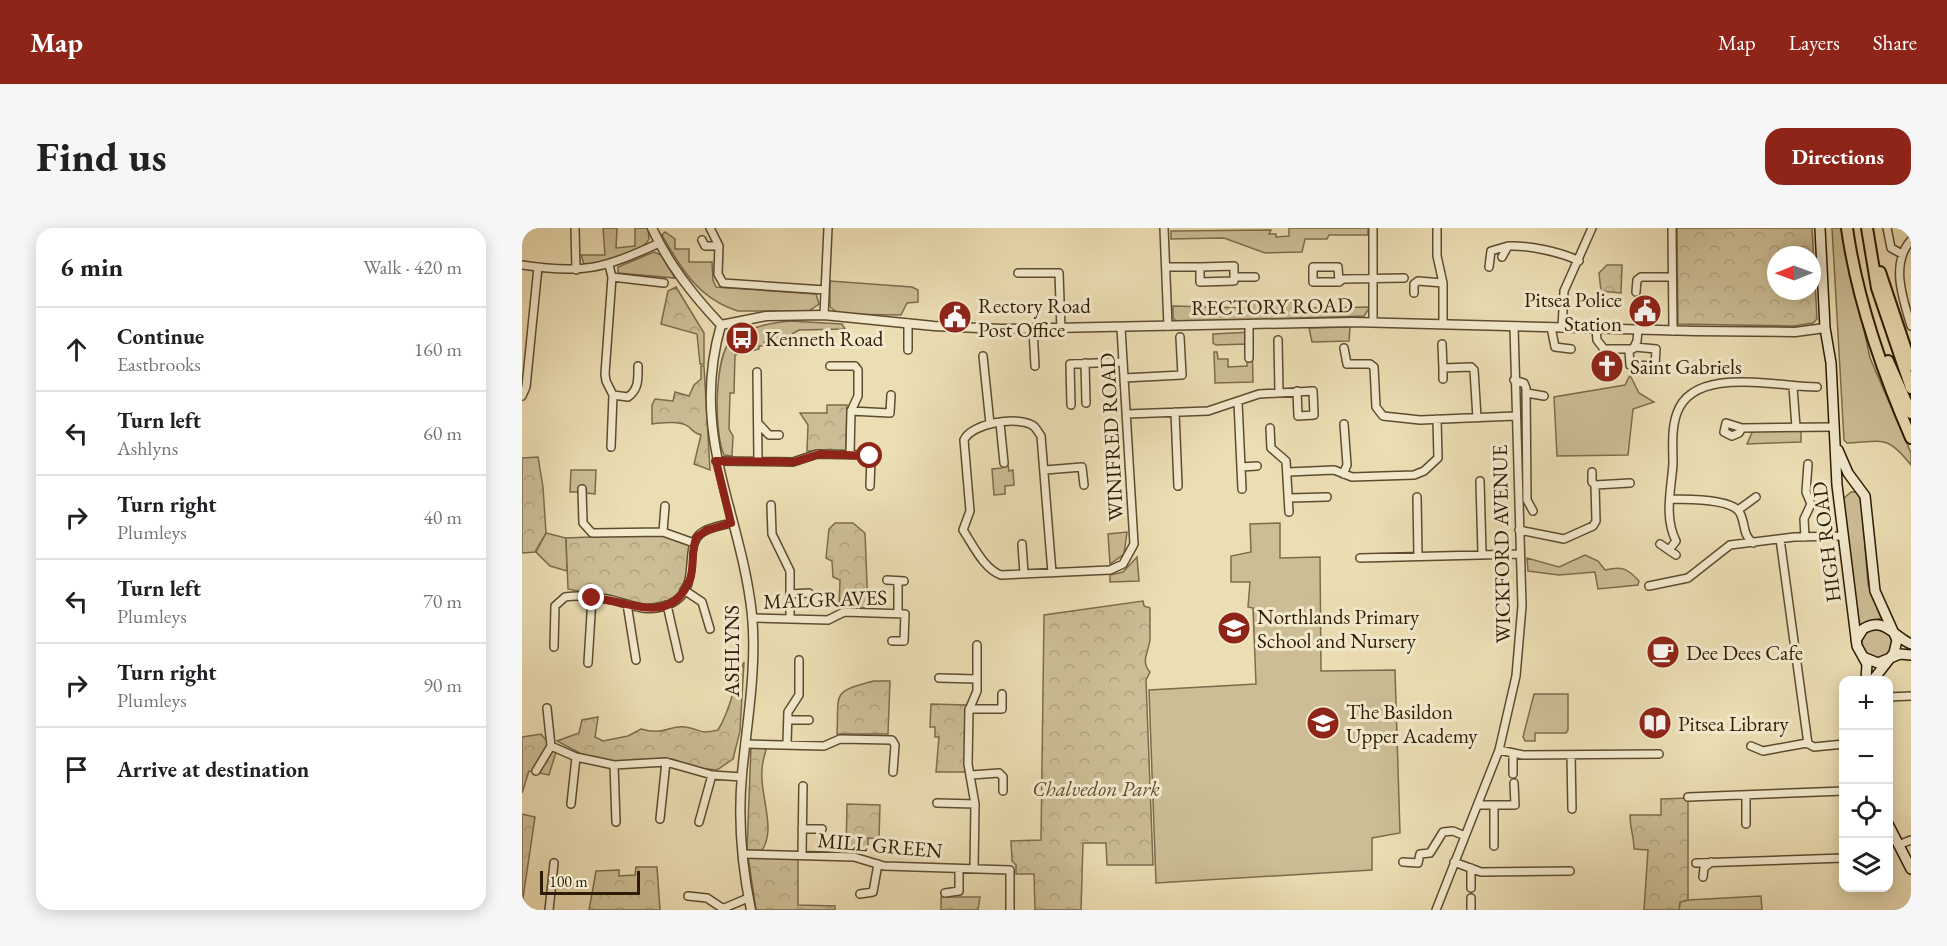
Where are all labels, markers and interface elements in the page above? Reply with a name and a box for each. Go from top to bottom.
text: Map [30,24,83,60]
text: Map [1718,29,1756,56]
text: Layers [1789,29,1840,56]
text: Share [1873,29,1917,56]
button: Directions [1765,128,1911,185]
text: Find us [36,129,167,184]
north arrow [1767,246,1821,300]
text: 6 min [60,250,123,284]
text: Walk · 420 m [363,254,462,280]
place label: Pitsea Police Station [1524,286,1622,337]
street label: RECTORY ROAD [1191,291,1353,321]
place label: Rectory Road Post Office [978,292,1091,343]
public building icon: Pitsea Police Station [1627,293,1663,329]
public building icon: Rectory Road Post Office [937,299,973,335]
bus stop icon: Kenneth Road [724,320,760,356]
text: Continue [117,322,204,351]
place label: Kenneth Road [765,325,884,352]
icon: ahead [60,333,93,366]
text: 160 m [414,336,462,362]
church icon: Saint Gabriels [1589,348,1625,384]
text: Eastbrooks [117,351,201,377]
street label: WINIFRED ROAD [1093,352,1129,522]
place label: Saint Gabriels [1630,353,1742,380]
text: Turn left [117,406,201,435]
icon: left [60,417,93,450]
text: 60 m [423,420,462,446]
text: Ashlyns [117,435,178,461]
route start [856,442,882,468]
street label: WICKFORD AVENUE [1486,444,1516,644]
street label: HIGH ROAD [1805,480,1847,604]
text: Turn right [117,490,216,519]
icon: right [60,501,93,534]
text: 40 m [423,504,462,530]
text: Plumleys [117,519,187,545]
text: Turn left [117,574,201,603]
street label: MALGRAVES [762,583,888,615]
route end [578,584,604,610]
icon: left [60,585,93,618]
text: 70 m [423,588,462,614]
text: Plumleys [117,603,187,629]
place label: Northlands Primary School and Nursery [1257,603,1420,654]
street label: ASHLYNS [718,605,745,698]
school or university icon: Northlands Primary School and Nursery [1216,610,1252,646]
cafe icon: Dee Dees Cafe [1645,634,1681,670]
place label: Dee Dees Cafe [1686,639,1803,666]
text: Turn right [117,658,216,687]
icon: right [60,669,93,702]
text: 90 m [423,672,462,698]
map controls [1839,676,1893,892]
button: + [1839,676,1893,730]
text: Plumleys [117,687,187,713]
place label: The Basildon Upper Academy [1346,698,1478,749]
school or university icon: The Basildon Upper Academy [1305,705,1341,741]
library icon: Pitsea Library [1637,705,1673,741]
place label: Pitsea Library [1678,710,1790,737]
button: − [1839,730,1893,784]
icon: arrive [60,753,93,786]
text: Arrive at destination [117,755,309,784]
park label: Chalvedon Park [1032,775,1160,802]
button: locate [1839,784,1893,838]
street label: MILL GREEN [816,826,944,864]
button: layers [1839,838,1893,892]
scale bar [540,868,640,896]
text: 100 m [549,871,588,892]

